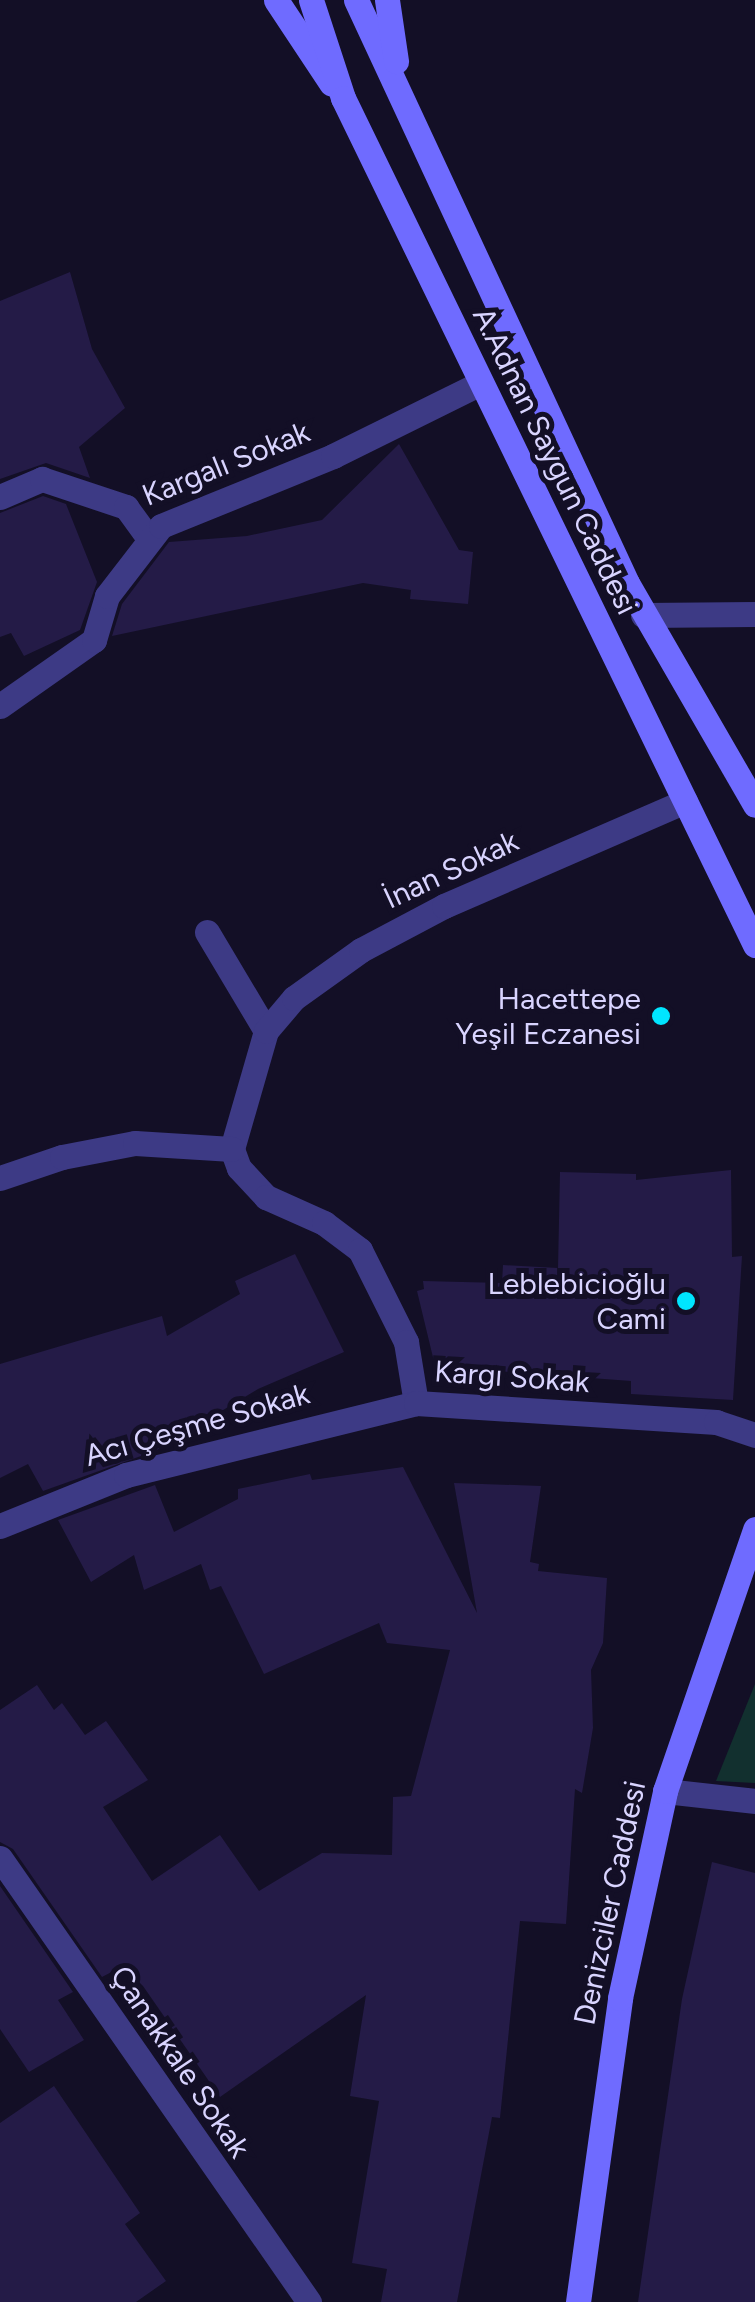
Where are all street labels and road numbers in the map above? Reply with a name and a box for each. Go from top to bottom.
street label: A.Adnan Saygun Caddesi [465,302,645,620]
street label: Kargalı Sokak [137,414,315,514]
street label: İnan Sokak [378,823,524,917]
street label: Kargı Sokak [433,1354,591,1400]
street label: Acı Çeşme Sokak [81,1376,313,1474]
street label: Denizciler Caddesi [567,1778,653,2028]
street label: Çanakkale Sokak [103,1959,257,2165]

